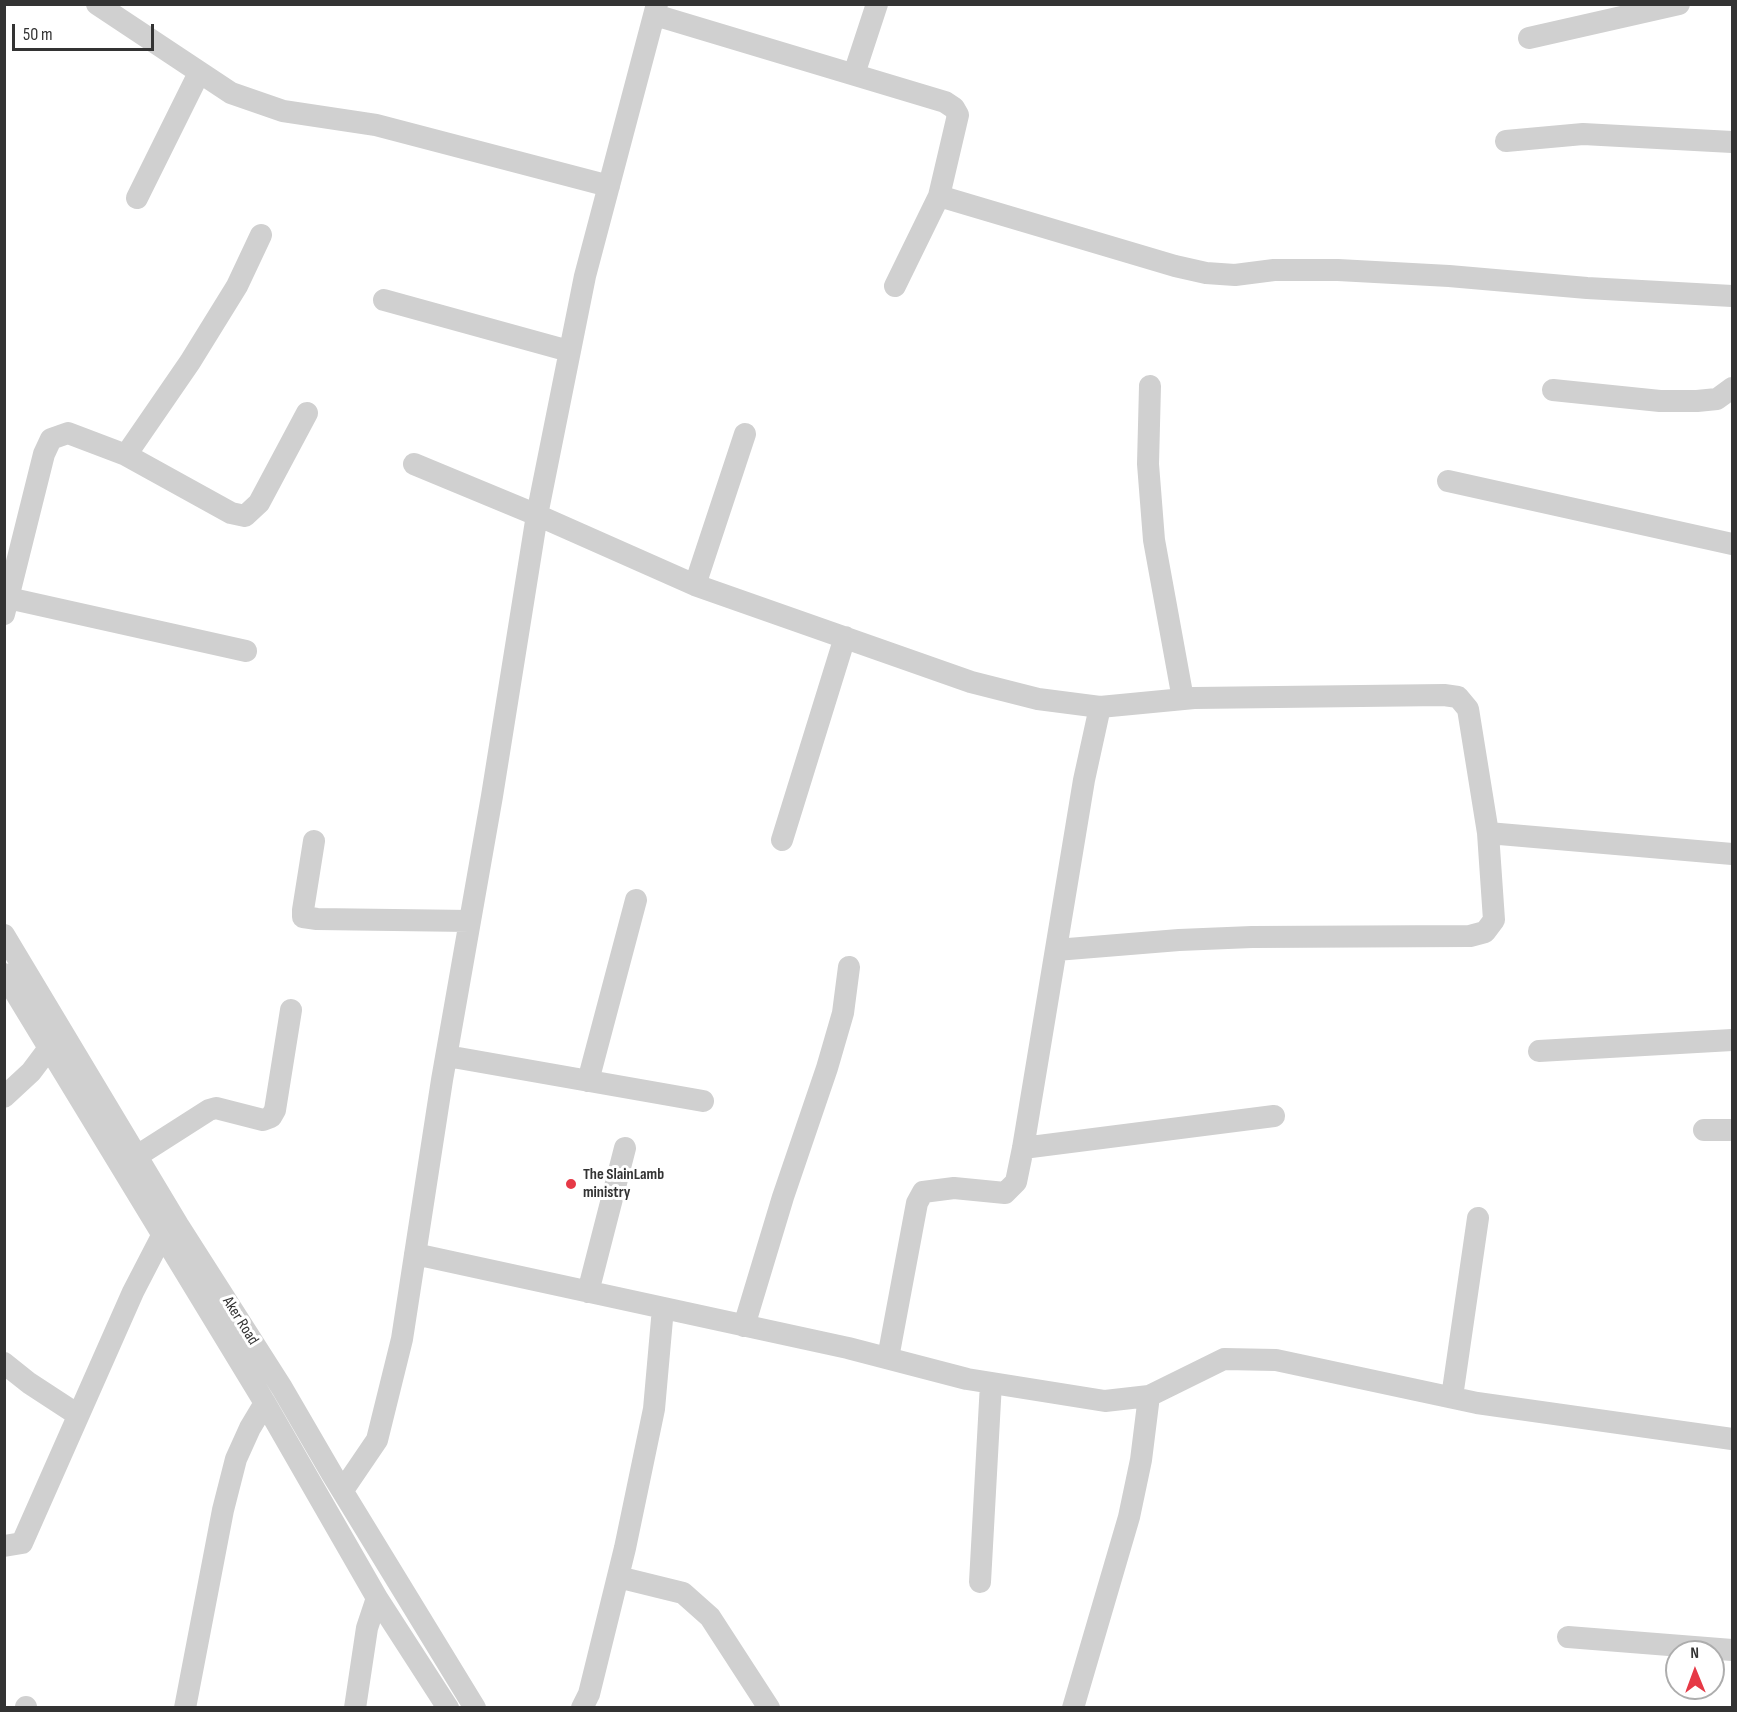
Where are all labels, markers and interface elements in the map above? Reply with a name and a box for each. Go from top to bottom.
scale bar [15,12,158,50]
text: 50 m [23,24,53,45]
place label: The SlainLamb ministry [583,1165,664,1203]
marker: The SlainLamb ministry [564,1177,578,1191]
street label: Aker Road [218,1293,262,1349]
north arrow [1665,1640,1725,1700]
text: N [1690,1644,1699,1663]

